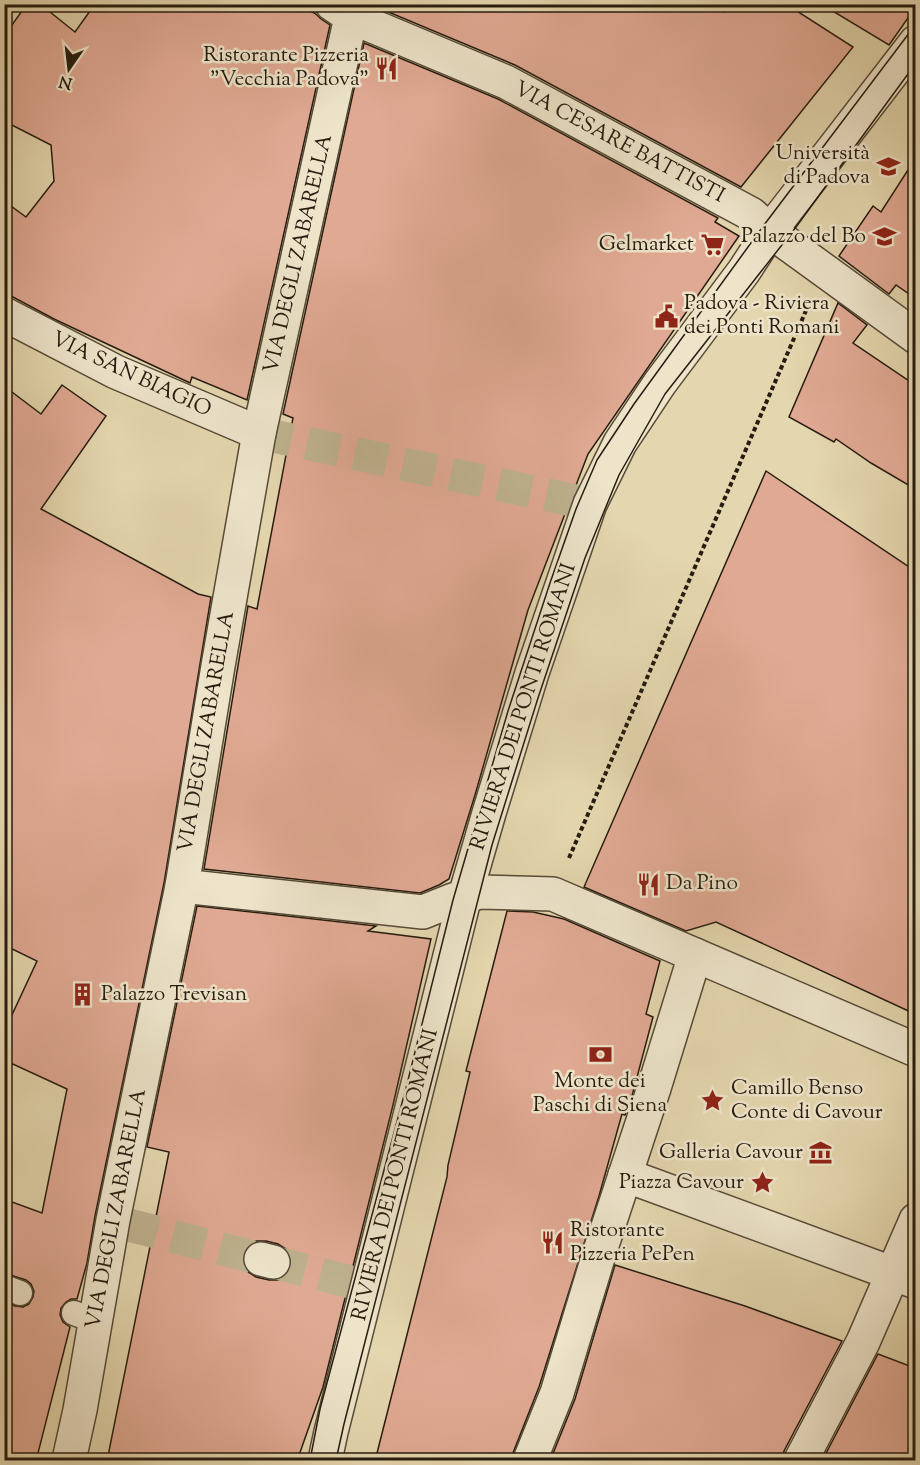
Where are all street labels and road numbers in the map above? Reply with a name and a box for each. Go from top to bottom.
street label: VIA CESARE BATTISTI [508,75,730,211]
street label: VIA DEGLI ZABARELLA [257,131,341,377]
street label: VIA SAN BIAGIO [46,325,216,425]
street label: RIVIERA DEI PONTI ROMANI [463,560,585,854]
street label: VIA DEGLI ZABARELLA [171,609,243,855]
street label: RIVIERA DEI PONTI ROMANI [345,1026,447,1324]
street label: VIA DEGLI ZABARELLA [79,1086,155,1332]

